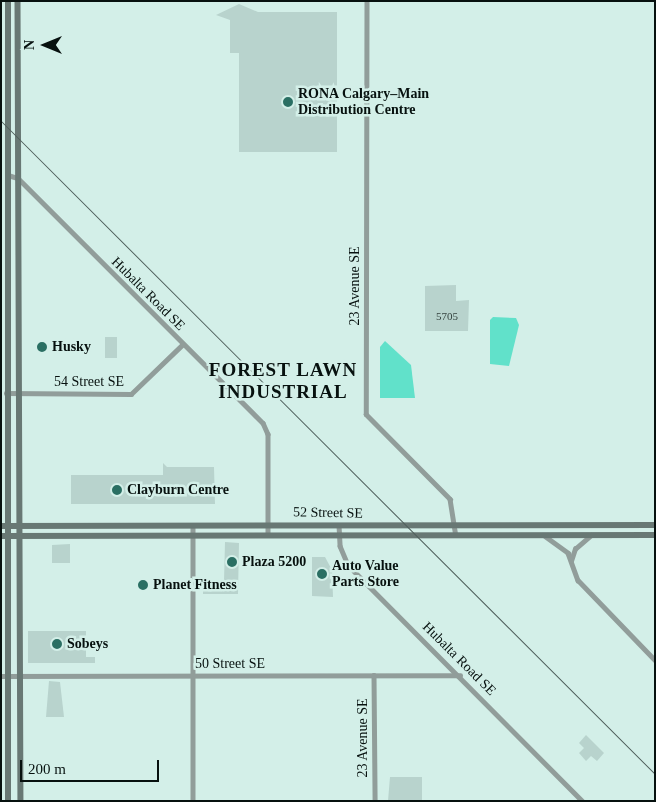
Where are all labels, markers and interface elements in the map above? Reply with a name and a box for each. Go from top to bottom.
north arrow [20,20,70,70]
text: N [22,40,37,50]
place label: RONA Calgary–Main Distribution Centre [298,86,430,118]
marker: RONA Calgary–Main Distribution Centre [282,96,294,108]
street label: 23 Avenue SE [347,246,363,326]
street label: Hubalta Road SE [108,254,188,334]
house number: 5705 [436,309,458,323]
place label: Husky [52,339,91,355]
marker: Husky [36,341,48,353]
district label: FOREST LAWN INDUSTRIAL [207,359,359,403]
street label: 54 Street SE [54,374,124,390]
place label: Clayburn Centre [127,482,229,498]
marker: Clayburn Centre [111,484,123,496]
street label: 52 Street SE [293,504,363,522]
place label: Plaza 5200 [242,554,306,570]
marker: Plaza 5200 [226,556,238,568]
place label: Auto Value Parts Store [332,558,399,590]
marker: Auto Value Parts Store [316,568,328,580]
place label: Planet Fitness [153,577,237,593]
marker: Planet Fitness [137,579,149,591]
street label: Hubalta Road SE [419,619,499,699]
place label: Sobeys [67,636,108,652]
marker: Sobeys [51,638,63,650]
street label: 50 Street SE [195,656,265,672]
street label: 23 Avenue SE [355,698,371,778]
scale bar [22,750,161,782]
text: 200 m [28,761,66,777]

